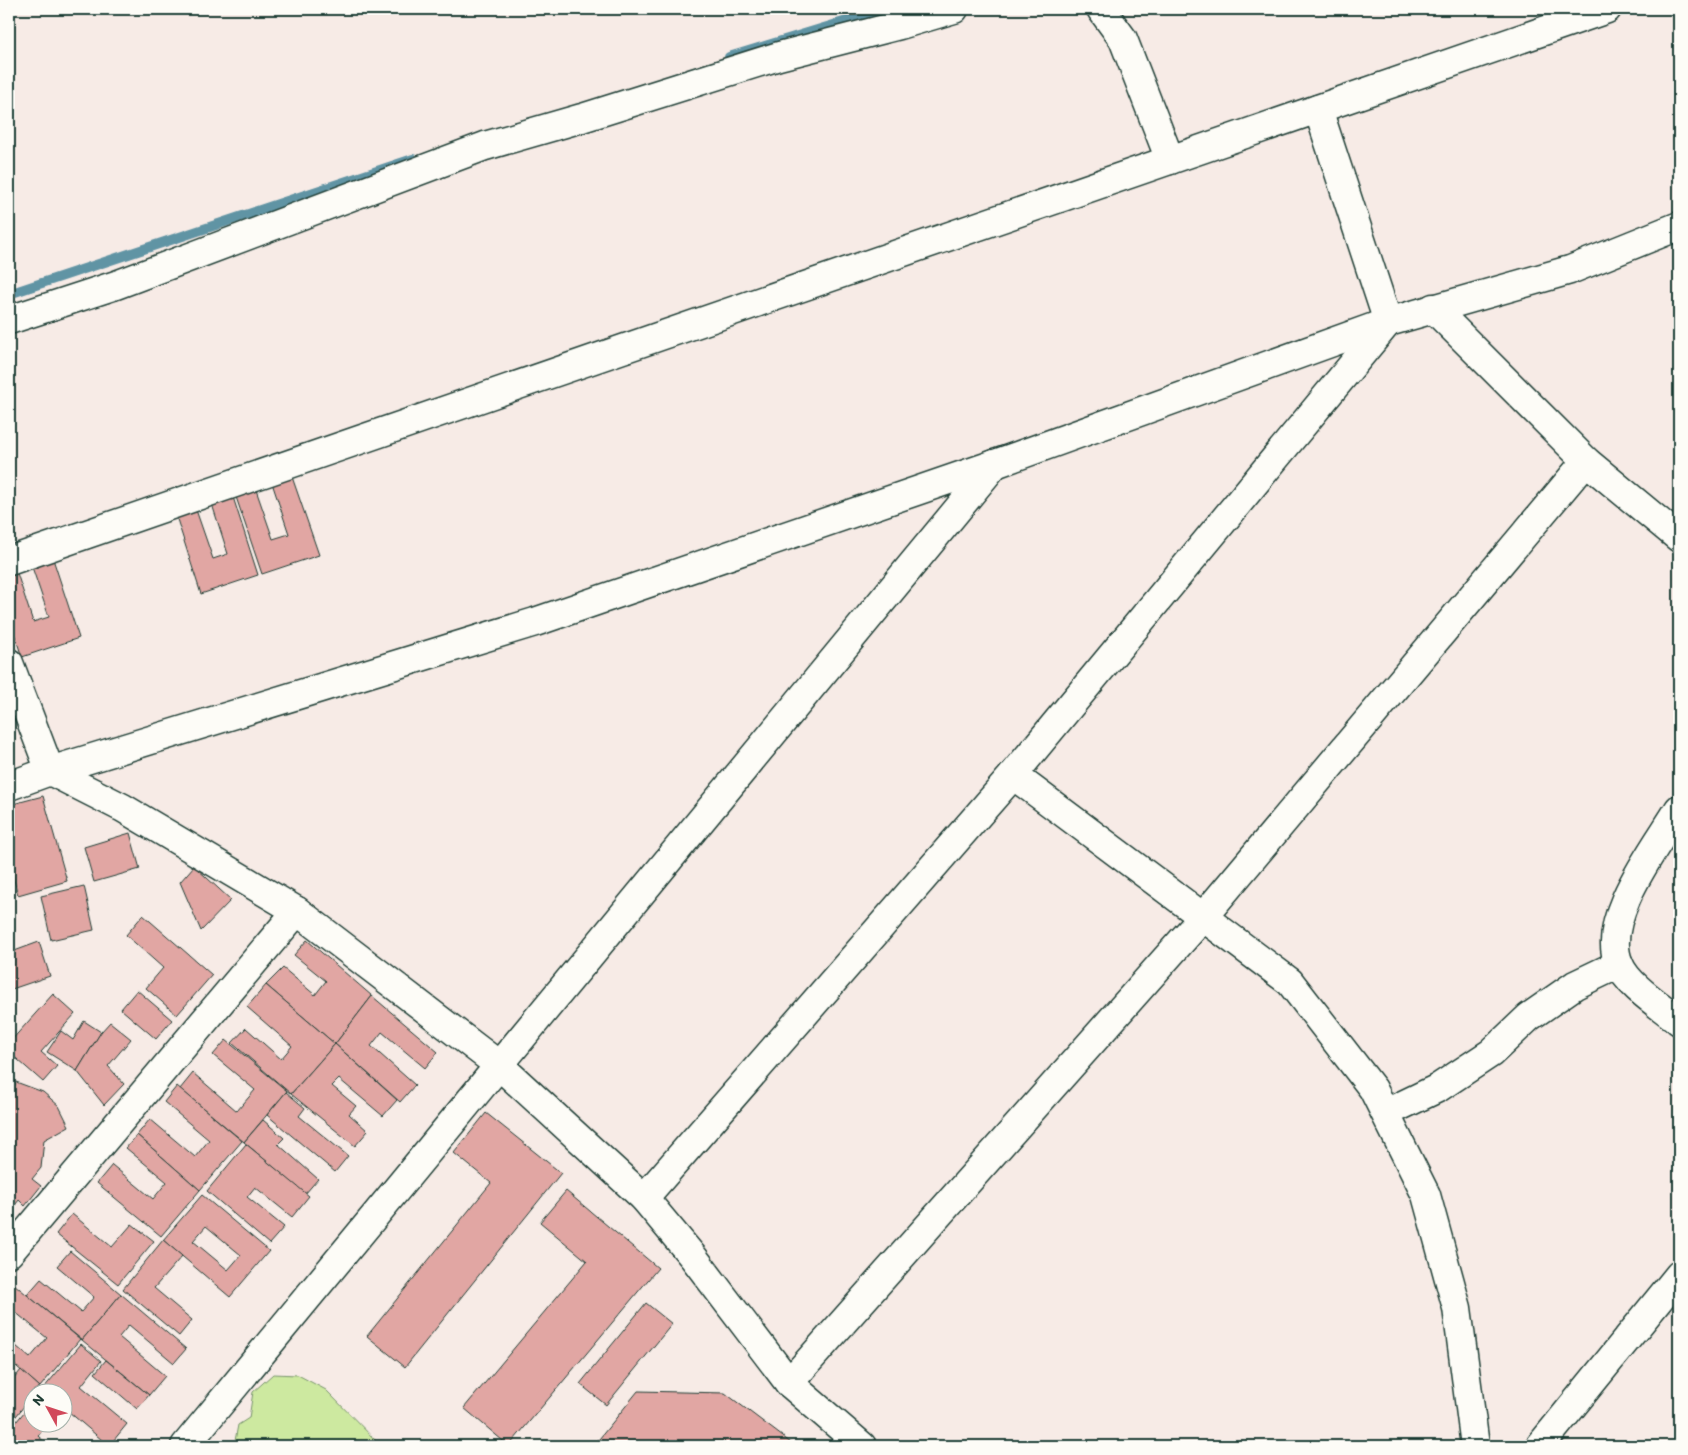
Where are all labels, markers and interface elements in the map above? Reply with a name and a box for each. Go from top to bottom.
north arrow [22,1382,72,1432]
text: N [29,1391,48,1409]

